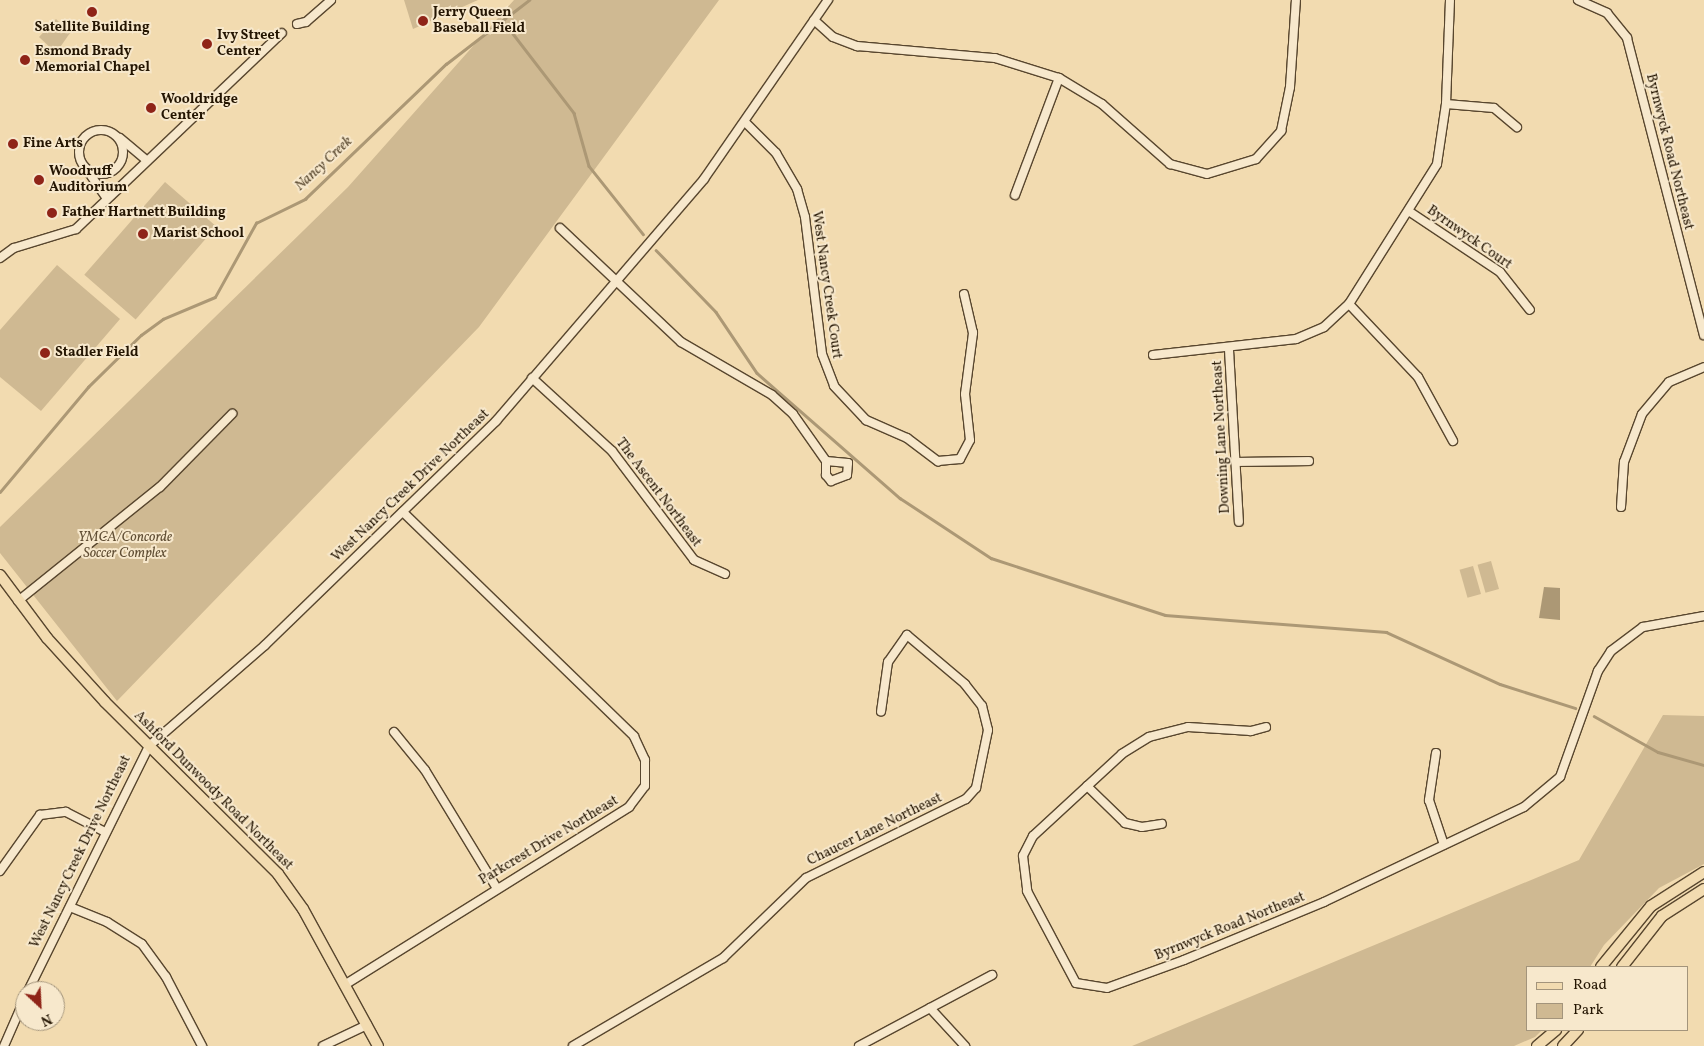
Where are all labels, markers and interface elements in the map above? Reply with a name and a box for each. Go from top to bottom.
place label: Jerry Queen Baseball Field [433,5,525,38]
marker: Satellite Building [86,6,98,18]
marker: Jerry Queen Baseball Field [417,15,429,27]
place label: Satellite Building [34,20,150,36]
place label: Ivy Street Center [217,28,280,60]
marker: Ivy Street Center [201,38,213,50]
place label: Esmond Brady Memorial Chapel [35,44,150,76]
marker: Esmond Brady Memorial Chapel [19,54,31,66]
street label: Byrnwyck Road Northeast [1641,72,1697,232]
place label: Wooldridge Center [161,92,238,124]
marker: Wooldridge Center [145,102,157,114]
water label: Nancy Creek [291,133,357,195]
place label: Fine Arts [23,136,83,152]
marker: Fine Arts [7,138,19,150]
place label: Woodruff Auditorium [49,164,127,196]
marker: Woodruff Auditorium [33,174,45,186]
street label: Byrnwyck Court [1423,202,1515,274]
place label: Father Hartnett Building [62,205,226,221]
marker: Father Hartnett Building [46,207,58,219]
street label: West Nancy Creek Court [807,210,845,360]
place label: Marist School [153,226,244,242]
marker: Marist School [137,228,149,240]
place label: Stadler Field [55,345,139,361]
marker: Stadler Field [39,347,51,359]
street label: Downing Lane Northeast [1210,360,1234,514]
street label: West Nancy Creek Drive Northeast [329,406,493,566]
street label: The Ascent Northeast [612,435,704,551]
park label: YMCA/Concorde Soccer Complex [78,530,172,562]
street label: Ashford Dunwoody Road Northeast [130,708,296,874]
street label: West Nancy Creek Drive Northeast [27,753,135,951]
street label: Chaucer Lane Northeast [805,790,945,870]
street label: Parkcrest Drive Northeast [476,793,622,889]
street label: Byrnwyck Road Northeast [1152,889,1308,965]
legend [1526,966,1689,1031]
text: Road [1573,975,1607,996]
north arrow [15,981,65,1031]
text: Park [1573,1000,1604,1021]
text: N [38,1008,55,1030]

